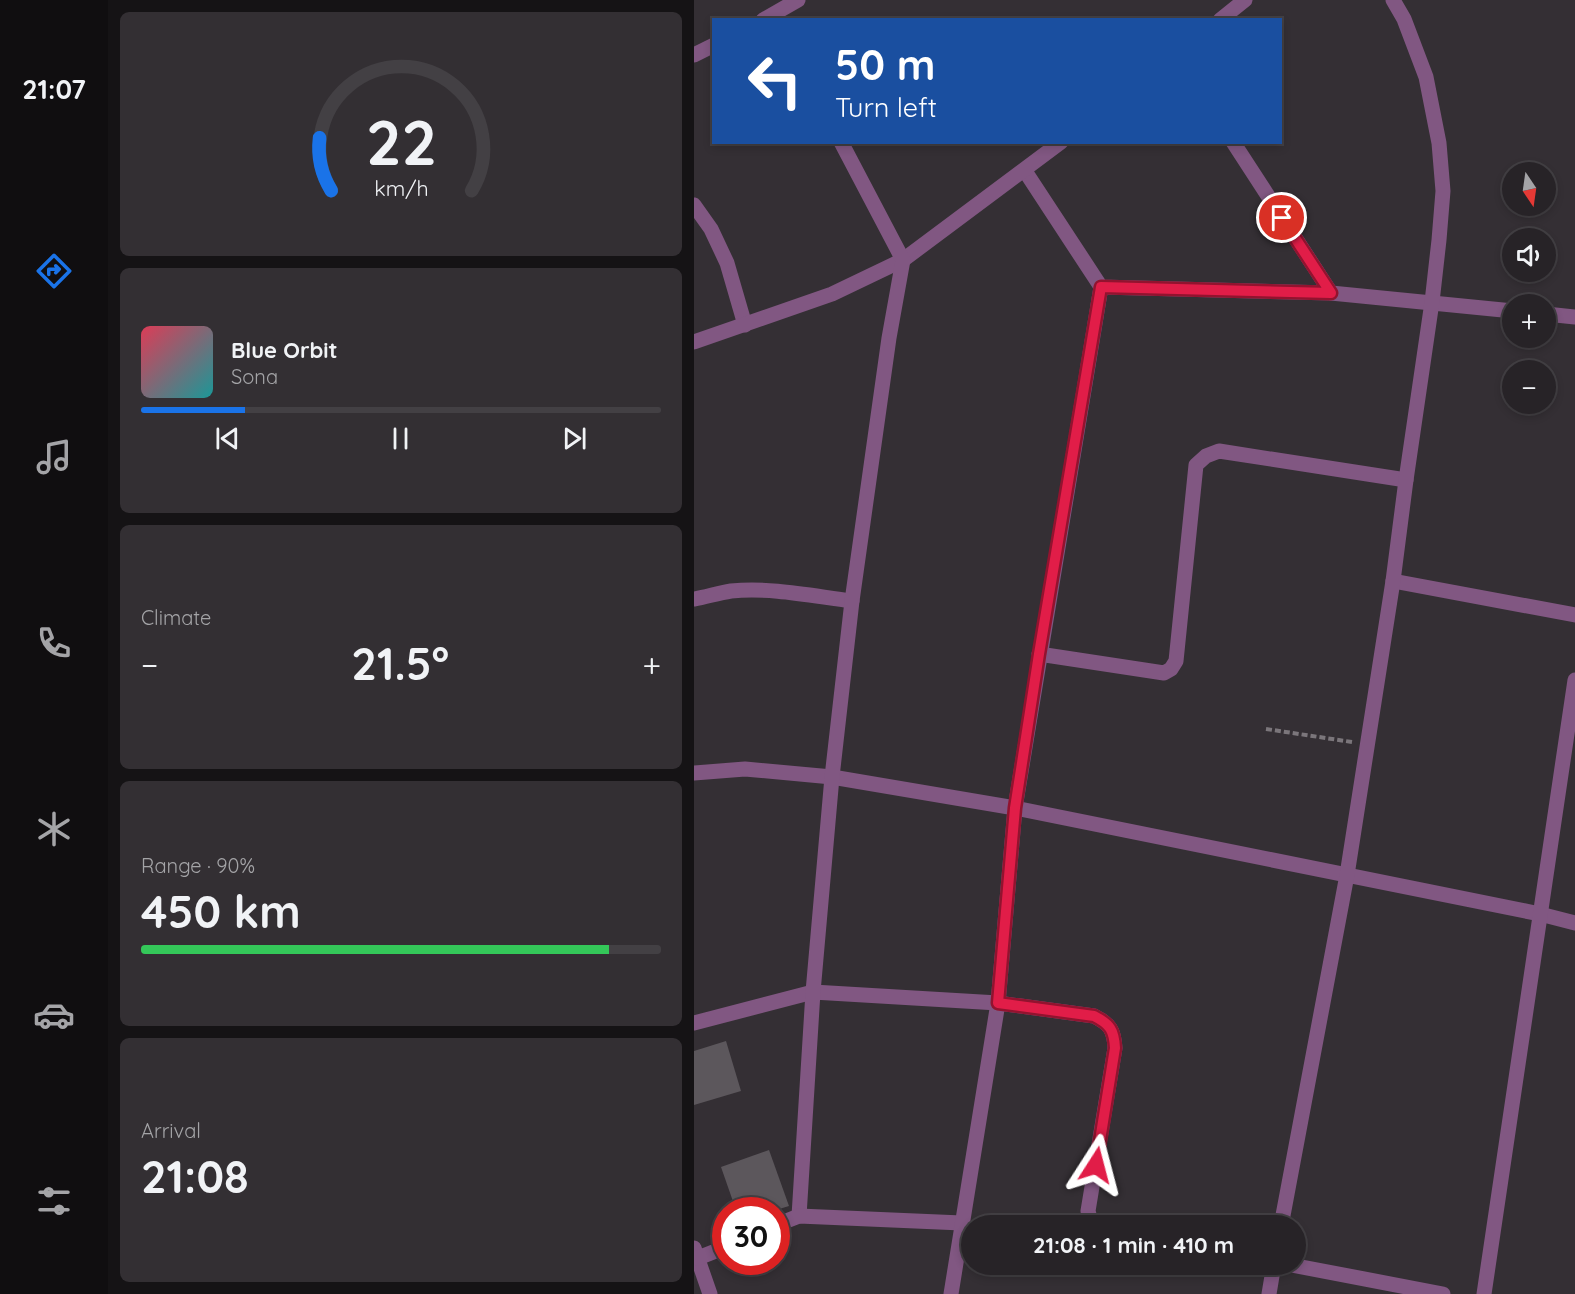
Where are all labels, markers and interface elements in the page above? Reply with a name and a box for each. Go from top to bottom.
text: 50 m [835,38,935,91]
icon: left [736,42,814,120]
text: 21:07 [22,72,86,106]
text: Turn left [835,90,937,124]
text: 22 [365,103,437,181]
north arrow [1502,162,1556,216]
map controls [1502,162,1556,414]
text: km/h [374,176,428,202]
pin [1256,192,1307,243]
icon: arrive [1265,201,1298,234]
button: sound [1502,228,1556,282]
icon: directions [33,250,75,292]
button: + [1502,294,1556,348]
text: Blue Orbit [231,336,337,364]
button: − [1502,360,1556,414]
text: Sona [231,364,278,389]
icon: previous [211,422,244,455]
icon: pause [384,422,417,455]
icon: next [558,422,591,455]
icon: music [33,436,75,478]
text: Climate [141,605,211,630]
icon: phone [33,622,75,664]
text: 21.5° [351,635,449,691]
text: − [141,644,158,685]
text: + [642,644,661,685]
icon: climate [33,808,75,850]
text: Range · 90% [141,853,255,878]
text: 450 km [141,883,301,939]
icon: car [33,994,75,1036]
text: Arrival [141,1118,201,1143]
position arrow [1064,1133,1128,1197]
text: 21:08 [141,1148,249,1204]
icon: filters [33,1180,75,1222]
speed limit sign: 30 [712,1197,790,1275]
text: 21:08 · 1 min · 410 m [1033,1231,1234,1259]

